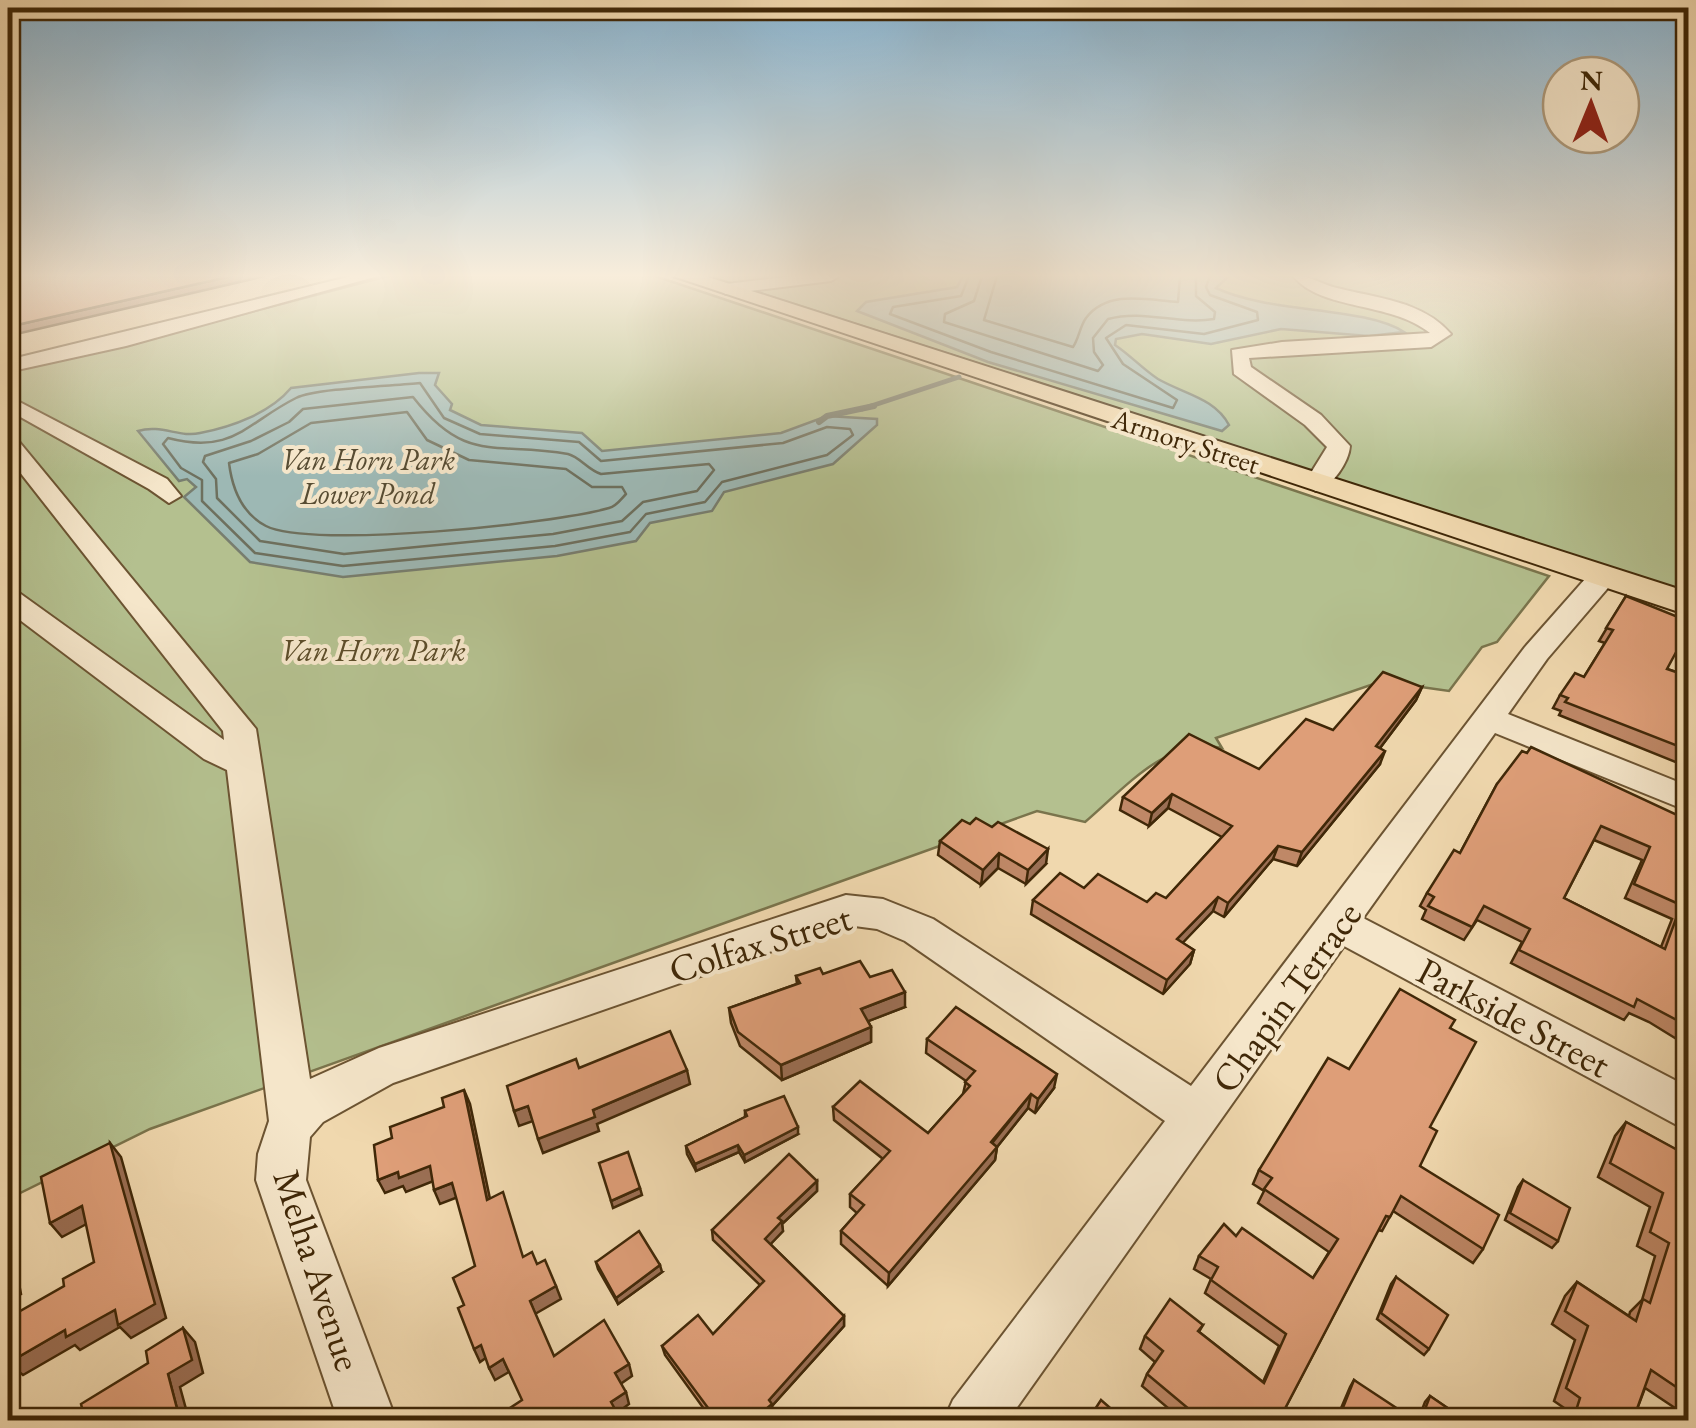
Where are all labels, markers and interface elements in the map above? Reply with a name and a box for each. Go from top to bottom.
north arrow [1541,55,1641,155]
text: N [1580,62,1603,98]
street label: Armory Street [1107,400,1265,482]
water label: Van Horn Park Lower Pond [281,440,455,513]
park label: Van Horn Park [280,629,466,671]
street label: Colfax Street [663,892,857,994]
street label: Chapin Terrace [1200,892,1372,1102]
street label: Parkside Street [1409,946,1619,1088]
street label: Melha Avenue [262,1163,374,1377]

